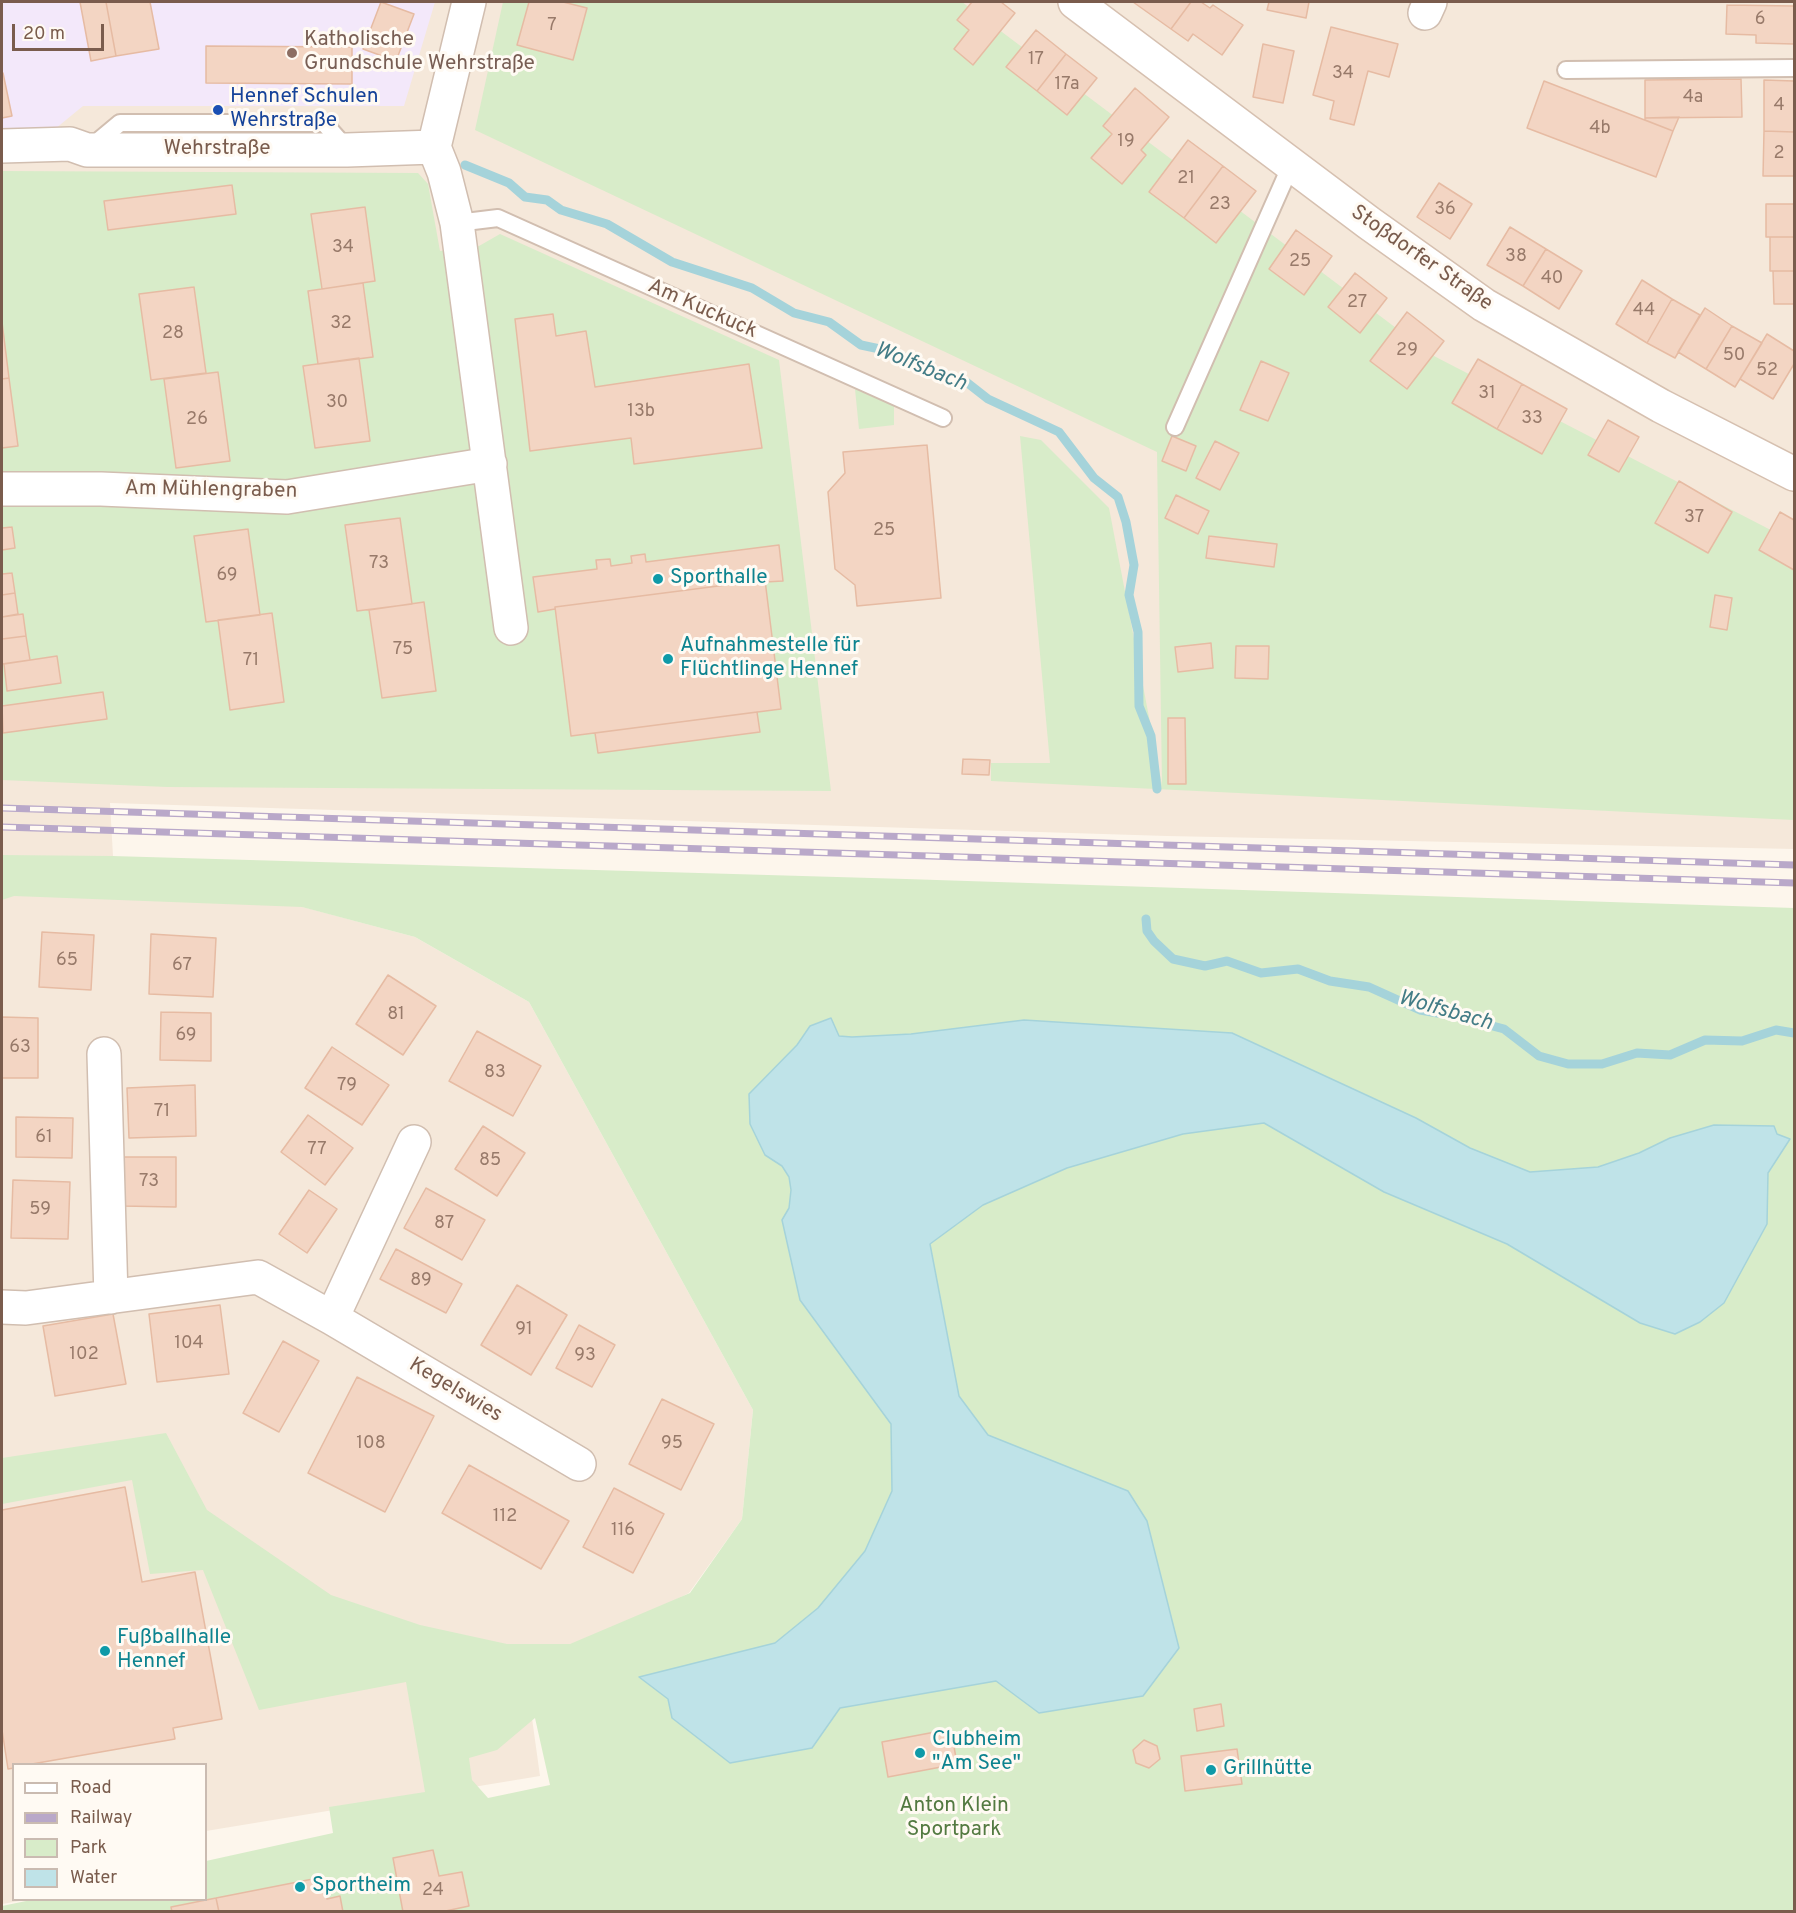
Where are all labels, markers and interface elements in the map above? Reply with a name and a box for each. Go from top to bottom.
house number: 6 [1755,9,1765,31]
scale bar [15,12,106,50]
house number: 7 [547,15,557,37]
text: 20 m [23,23,65,46]
place label: Katholische Grundschule Wehrstraße [304,28,535,78]
marker: Katholische Grundschule Wehrstraße [285,46,299,60]
house number: 17 [1028,49,1044,71]
house number: 34 [1332,63,1354,85]
house number: 17a [1055,74,1079,96]
place label: Hennef Schulen Wehrstraße [230,85,378,135]
house number: 4a [1683,87,1703,109]
house number: 4 [1773,95,1785,117]
marker: Hennef Schulen Wehrstraße [211,103,225,117]
house number: 4b [1589,118,1611,140]
house number: 19 [1117,131,1135,153]
street label: Wehrstraße [164,137,270,163]
house number: 2 [1773,143,1785,165]
house number: 21 [1177,168,1195,190]
house number: 23 [1209,194,1231,216]
house number: 36 [1434,199,1456,221]
street label: Stoßdorfer Straße [1345,201,1497,317]
house number: 34 [332,237,354,259]
house number: 38 [1505,246,1527,268]
house number: 25 [1289,251,1311,273]
house number: 40 [1541,268,1563,290]
street label: Am Kuckuck [643,275,761,345]
house number: 27 [1347,292,1367,314]
house number: 44 [1633,300,1655,322]
house number: 32 [330,313,352,335]
house number: 28 [162,323,184,345]
water label: Wolfsbach [870,338,970,398]
house number: 29 [1396,340,1418,362]
house number: 50 [1723,345,1745,367]
house number: 52 [1756,360,1778,382]
house number: 31 [1478,383,1496,405]
house number: 30 [326,392,348,414]
house number: 13b [627,401,655,423]
house number: 33 [1521,408,1543,430]
house number: 26 [186,409,208,431]
street label: Am Mühlengraben [124,477,298,505]
house number: 37 [1684,507,1704,529]
house number: 25 [873,520,895,542]
house number: 73 [369,553,389,575]
house number: 69 [217,565,237,587]
place label: Sporthalle [670,566,768,592]
marker: Sporthalle [651,572,665,586]
place label: Aufnahmestelle für Flüchtlinge Hennef [680,634,860,684]
house number: 75 [393,639,413,661]
house number: 71 [243,650,259,672]
marker: Aufnahmestelle für Flüchtlinge Hennef [661,652,675,666]
house number: 65 [56,950,78,972]
house number: 67 [172,955,192,977]
water label: Wolfsbach [1395,986,1495,1038]
house number: 81 [387,1004,405,1026]
house number: 69 [176,1025,196,1047]
house number: 63 [9,1037,31,1059]
house number: 83 [484,1062,506,1084]
house number: 79 [337,1075,357,1097]
house number: 71 [154,1101,170,1123]
house number: 61 [35,1127,53,1149]
house number: 77 [307,1139,327,1161]
house number: 85 [479,1150,501,1172]
house number: 73 [139,1171,159,1193]
house number: 59 [29,1199,51,1221]
house number: 87 [434,1213,454,1235]
house number: 89 [410,1270,432,1292]
house number: 91 [515,1319,533,1341]
house number: 104 [174,1333,204,1355]
house number: 102 [69,1344,99,1366]
house number: 93 [574,1345,596,1367]
street label: Kegelswies [404,1353,506,1429]
house number: 108 [356,1433,386,1455]
house number: 95 [661,1433,683,1455]
house number: 112 [493,1506,517,1528]
house number: 116 [611,1520,635,1542]
place label: Fußballhalle Hennef [117,1626,231,1676]
marker: Fußballhalle Hennef [98,1644,112,1658]
place label: Clubheim "Am See" [932,1728,1021,1778]
marker: Clubheim "Am See" [913,1746,927,1760]
place label: Grillhütte [1223,1757,1312,1783]
legend [12,1763,207,1901]
marker: Grillhütte [1204,1763,1218,1777]
text: Road [70,1777,112,1800]
park label: Anton Klein Sportpark [899,1794,1009,1844]
text: Railway [70,1807,132,1830]
text: Park [70,1837,107,1860]
text: Water [70,1867,117,1890]
place label: Sportheim [312,1874,411,1900]
marker: Sportheim [293,1880,307,1894]
house number: 24 [422,1880,444,1902]

